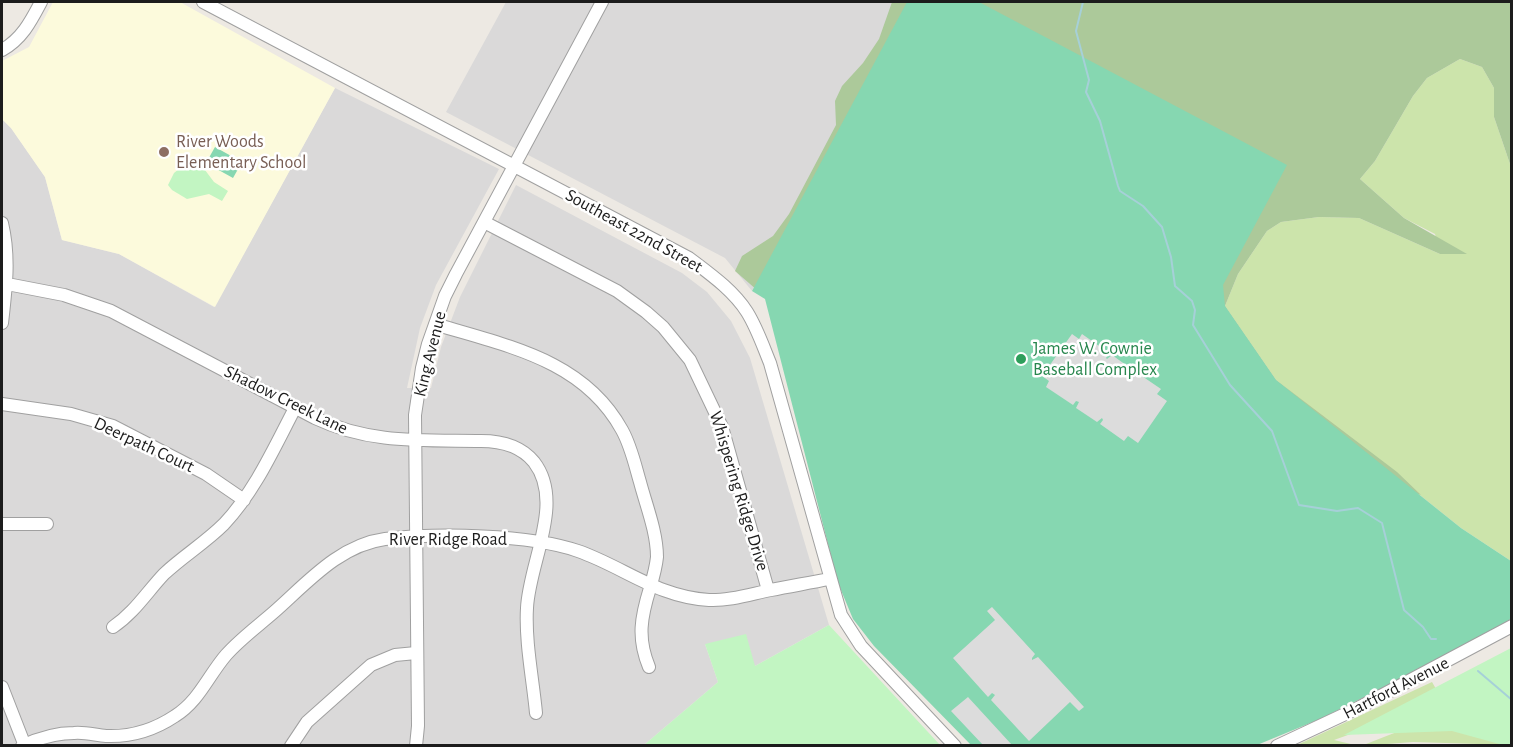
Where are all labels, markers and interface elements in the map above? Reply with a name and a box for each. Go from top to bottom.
place label: River Woods Elementary School [176,131,306,174]
marker: River Woods Elementary School [157,145,171,159]
street label: Southeast 22nd Street [562,184,706,278]
street label: King Avenue [409,309,451,399]
place label: James W. Cownie Baseball Complex [1033,338,1157,380]
marker: James W. Cownie Baseball Complex [1014,352,1028,366]
street label: Shadow Creek Lane [221,361,351,439]
street label: Whispering Ridge Drive [704,408,774,574]
street label: Deerpath Court [91,412,197,478]
street label: River Ridge Road [389,529,507,551]
street label: Hartford Avenue [1339,652,1453,724]

